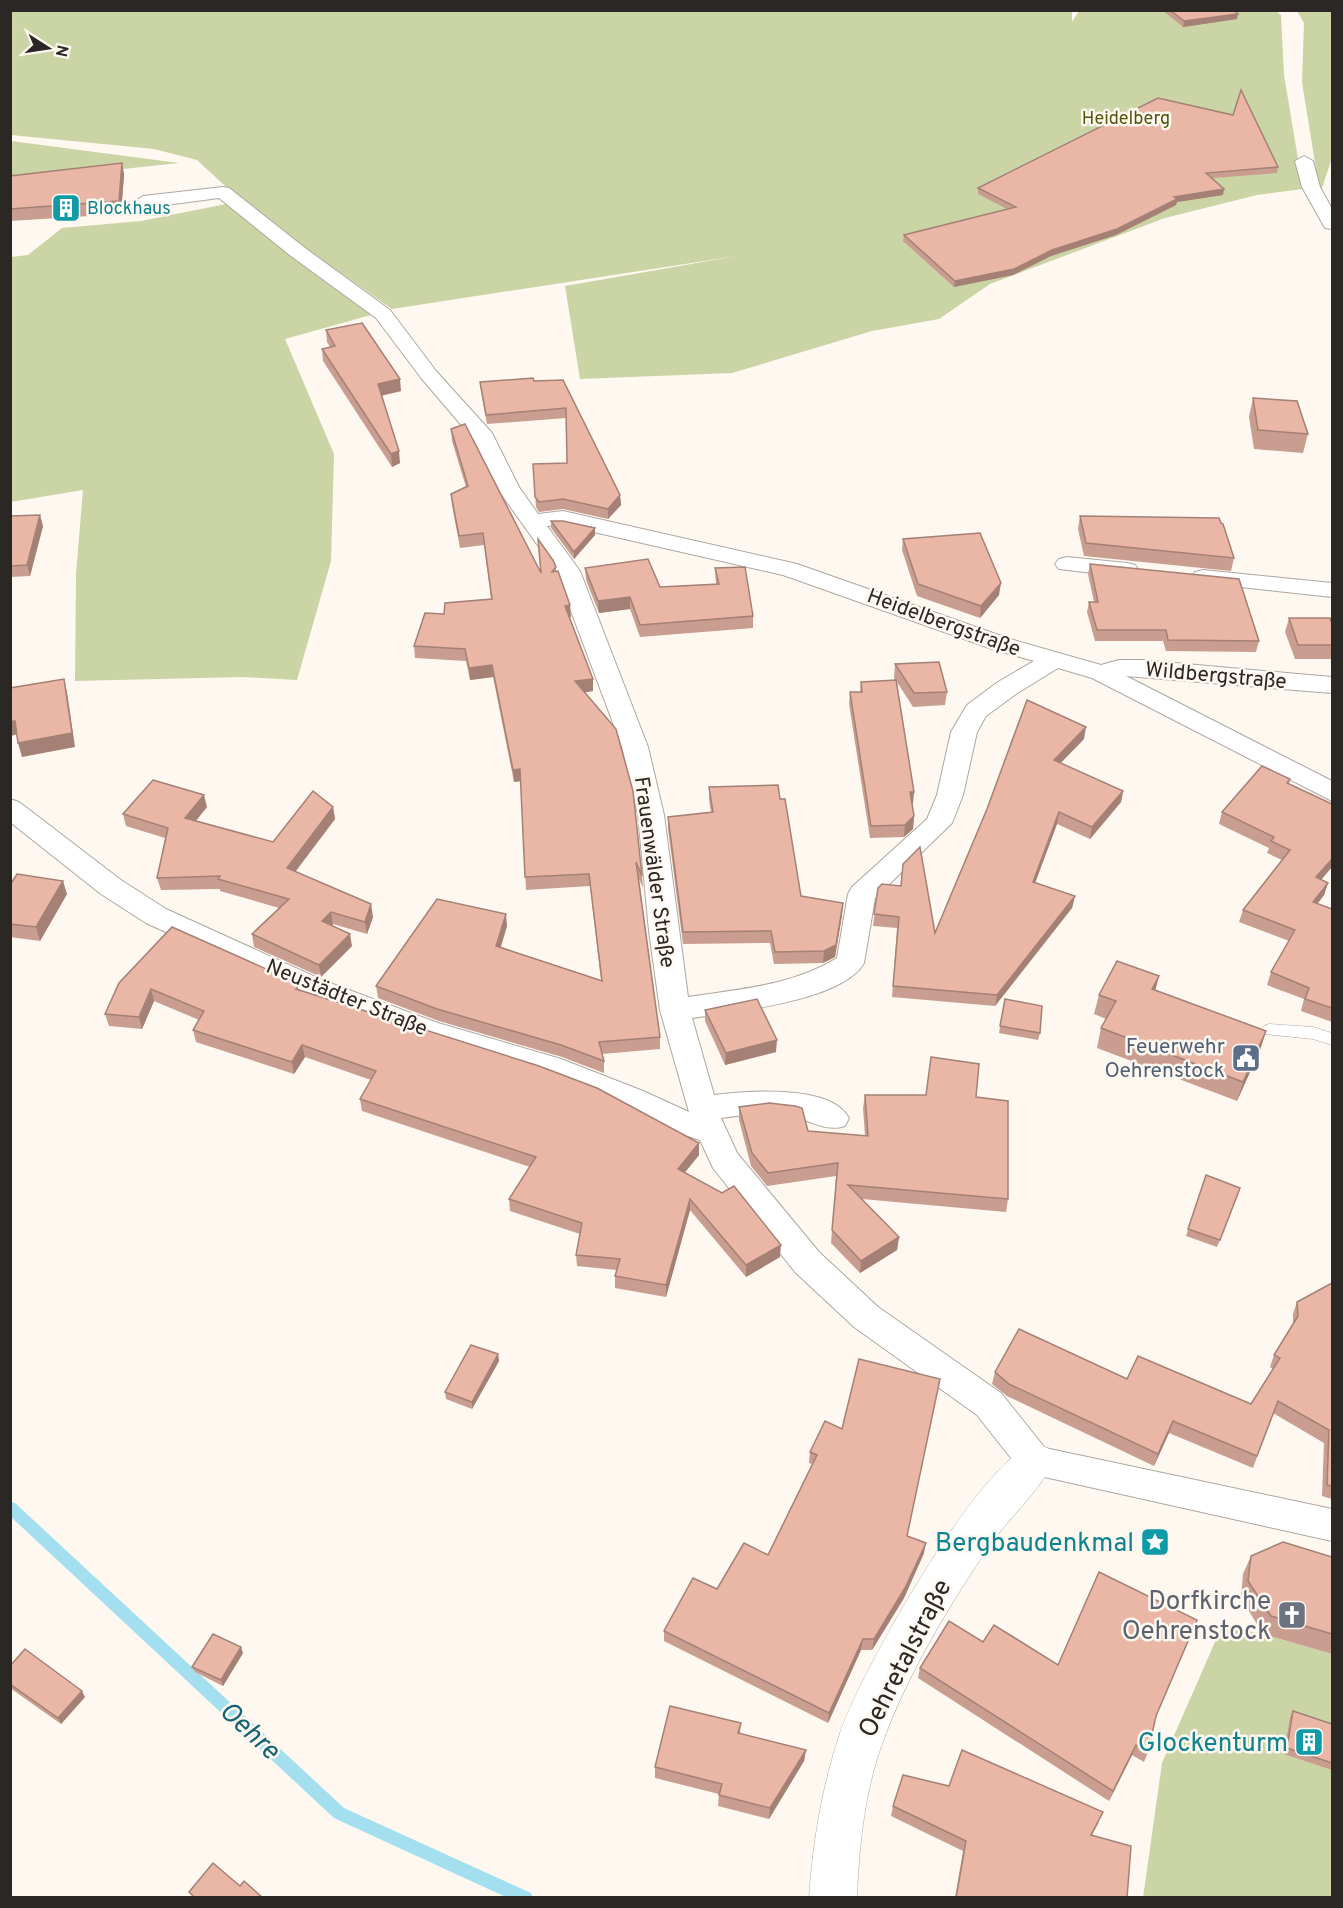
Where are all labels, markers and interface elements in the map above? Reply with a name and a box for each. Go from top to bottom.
north arrow [18,18,78,78]
text: N [50,43,72,58]
park label: Heidelberg [1082,108,1170,131]
building icon: Blockhaus [50,192,82,224]
place label: Blockhaus [87,198,171,221]
street label: Heidelbergstraße [863,583,1024,664]
street label: Wildbergstraße [1144,657,1288,696]
street label: Frauenwälder Straße [627,775,680,970]
street label: Neustädter Straße [262,954,431,1043]
place label: Feuerwehr Oehrenstock [1104,1034,1225,1085]
public building icon: Feuerwehr Oehrenstock [1230,1042,1262,1074]
place icon: Bergbaudenkmal [1139,1526,1171,1558]
place label: Bergbaudenkmal [935,1528,1134,1561]
street label: Oehretalstraße [852,1574,960,1744]
place label: Dorfkirche Oehrenstock [1122,1586,1271,1649]
church icon: Dorfkirche Oehrenstock [1276,1599,1308,1631]
water label: Oehre [211,1695,287,1769]
building icon: Glockenturm [1293,1726,1325,1758]
place label: Glockenturm [1138,1728,1288,1761]

